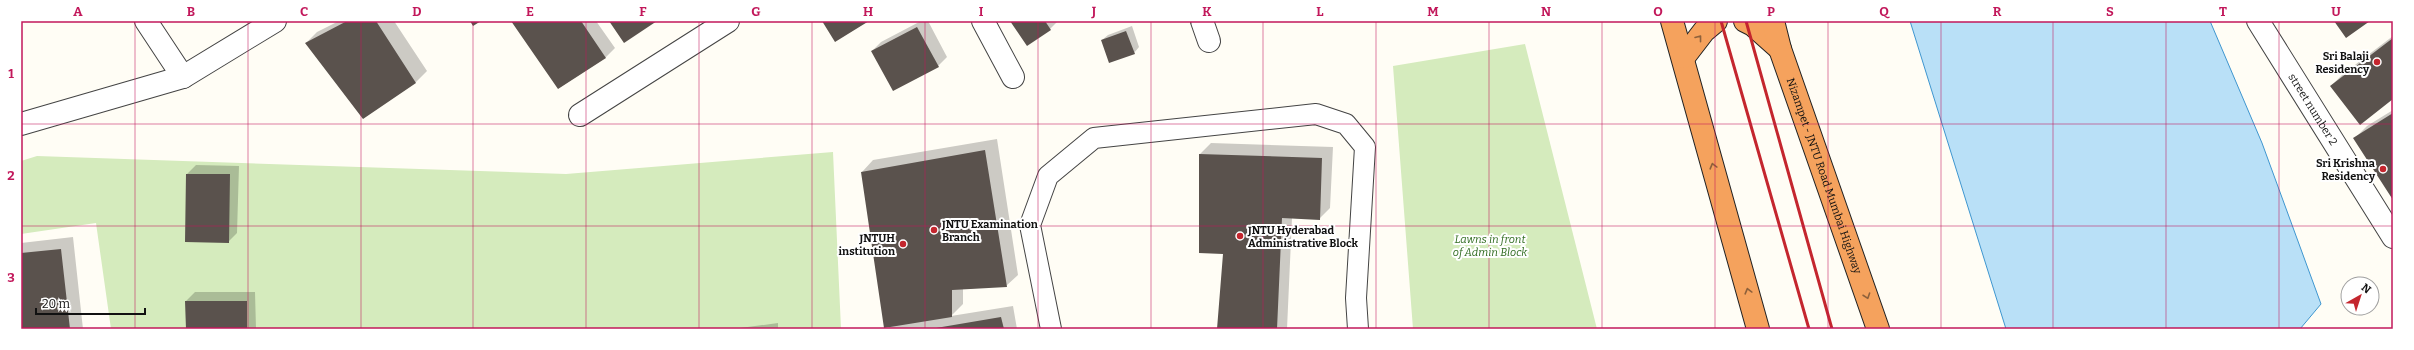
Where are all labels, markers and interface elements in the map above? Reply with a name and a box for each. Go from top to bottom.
text: A [73,4,83,19]
text: B [187,4,195,19]
text: C [300,4,308,19]
text: D [412,4,422,19]
text: E [526,4,534,19]
text: F [639,4,647,19]
text: G [751,4,761,19]
text: H [863,4,873,19]
text: I [979,4,984,19]
text: J [1091,4,1097,19]
text: K [1202,4,1212,19]
text: L [1316,4,1324,19]
text: M [1427,4,1439,19]
text: N [1541,4,1551,19]
text: O [1653,4,1663,19]
text: P [1767,4,1775,19]
text: Q [1879,4,1890,19]
text: R [1993,4,2002,19]
text: S [2106,4,2114,19]
text: T [2219,4,2227,19]
text: U [2331,4,2341,19]
one-way arrow [1694,35,1701,42]
place label: Sri Balaji Residency [2315,50,2370,76]
marker: Sri Balaji Residency [2372,57,2382,67]
text: 1 [8,66,14,81]
street label: street number 2 [2285,71,2340,148]
street label: Nizampet - JNTU Road Mumbai Highway [1784,76,1864,276]
place label: Sri Krishna Residency [2316,157,2376,183]
one-way arrow [1709,163,1718,170]
marker: Sri Krishna Residency [2378,164,2388,174]
text: 2 [7,168,15,183]
place label: JNTU Examination Branch [941,218,1038,244]
place label: JNTU Hyderabad Administrative Block [1247,224,1359,250]
marker: JNTU Examination Branch [929,225,939,235]
marker: JNTU Hyderabad Administrative Block [1235,231,1245,241]
place label: JNTUH institution [839,232,895,258]
park label: Lawns in front of Admin Block [1453,233,1528,259]
marker: JNTUH institution [898,239,908,249]
text: 3 [7,270,15,285]
north arrow [2340,276,2380,316]
text: N [2359,281,2374,297]
one-way arrow [1744,288,1752,295]
scale bar [36,290,145,316]
one-way arrow [1862,293,1871,300]
text: 20 m [42,297,71,311]

